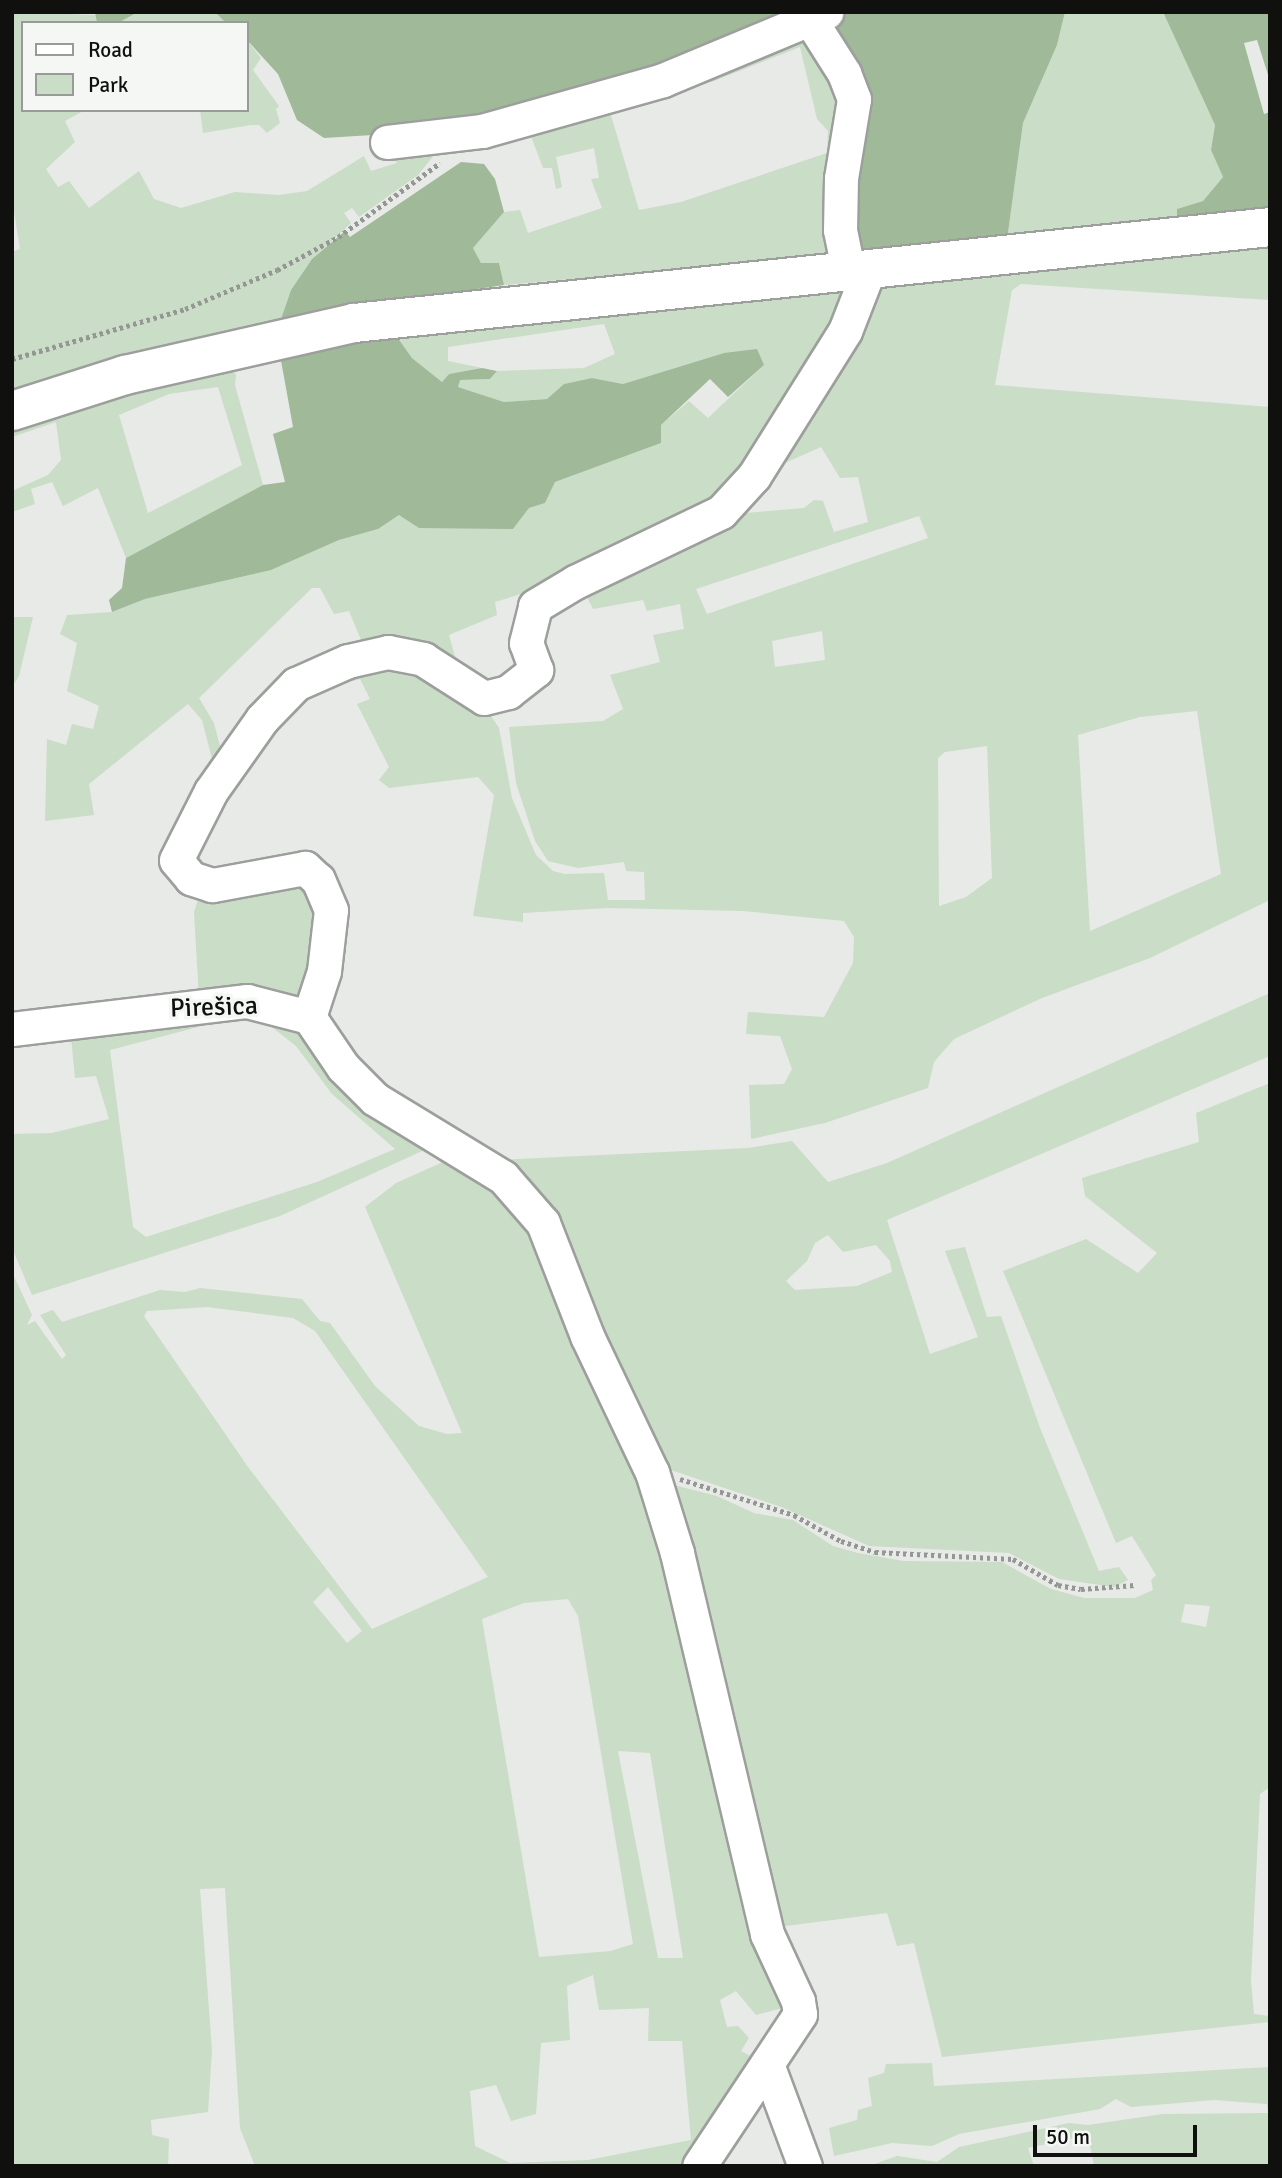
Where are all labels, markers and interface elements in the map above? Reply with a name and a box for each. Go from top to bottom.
legend [21,21,248,112]
text: Road [88,37,133,63]
text: Park [88,72,128,98]
street label: Pirešica [170,991,258,1025]
scale bar [1037,2112,1202,2156]
text: 50 m [1046,2124,1090,2150]

